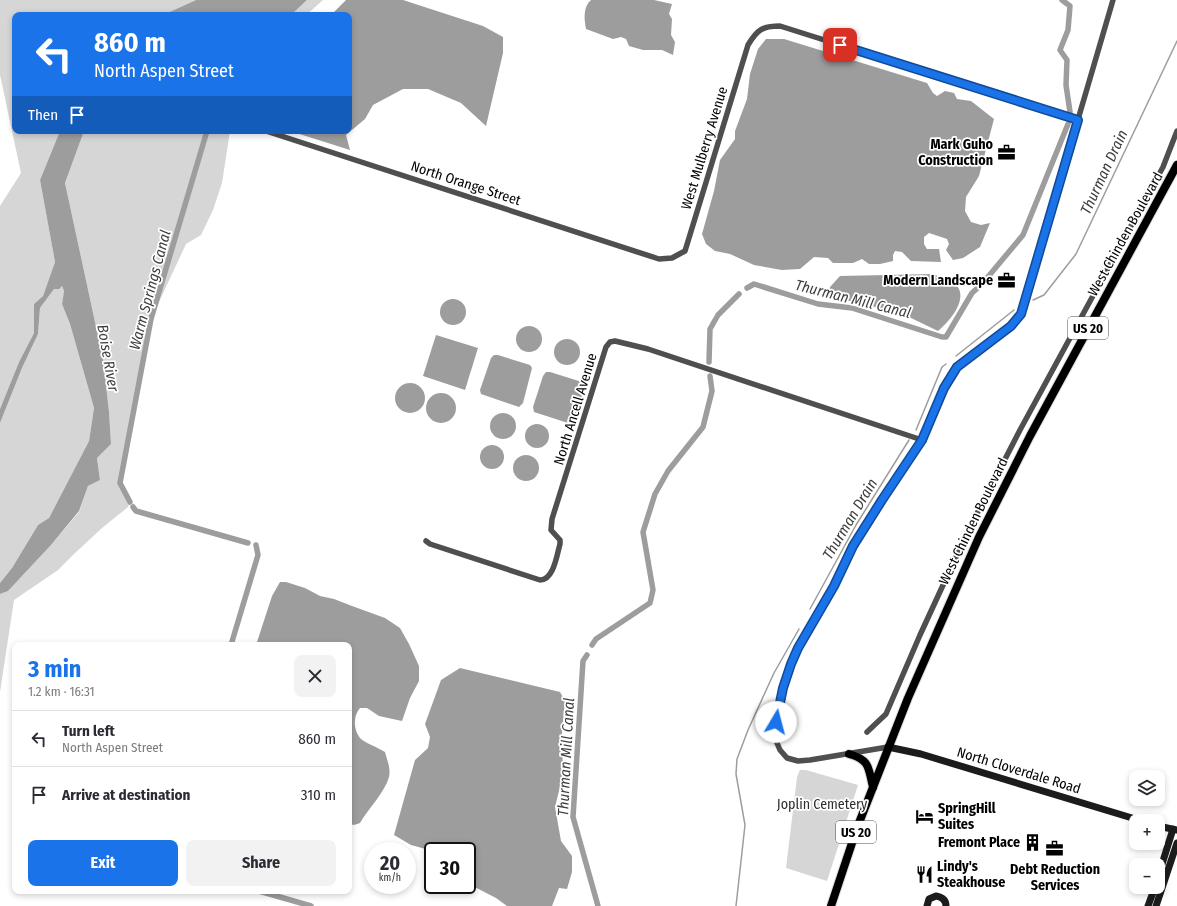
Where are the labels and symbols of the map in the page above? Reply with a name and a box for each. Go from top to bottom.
pin [823,28,857,62]
street label: West Mulberry Avenue [678,84,731,212]
water label: Thurman Drain [1077,127,1131,217]
place label: Mark Guho Construction [918,136,994,169]
office icon: Mark Guho Construction [996,142,1016,162]
street label: North Orange Street [409,158,523,209]
street label: West Chinden Boulevard [1084,169,1167,299]
water label: Warm Springs Canal [125,228,175,352]
office icon: Modern Landscape [996,270,1016,290]
place label: Modern Landscape [883,272,993,289]
water label: Thurman Mill Canal [793,276,913,322]
road number: US 20 [1068,317,1108,339]
water label: Boise River [93,323,123,394]
street label: North Ancell Avenue [550,351,601,467]
street label: West Chinden Boulevard [935,455,1012,587]
water label: Thurman Drain [819,475,881,563]
water label: Thurman Mill Canal [554,697,578,817]
position arrow [755,701,797,743]
street label: North Cloverdale Road [955,744,1083,797]
park label: Joplin Cemetery [777,796,868,813]
place label: SpringHill Suites [938,800,996,833]
hotel icon: SpringHill Suites [915,806,935,826]
road number: US 20 [836,821,876,843]
building icon: Fremont Place [1023,832,1043,852]
place label: Fremont Place [938,834,1020,851]
office icon: Debt Reduction Services [1045,839,1065,859]
speed limit sign: 30 [424,842,476,894]
place label: Lindy's Steakhouse [937,858,1005,891]
place label: Debt Reduction Services [1010,861,1100,894]
restaurant icon: Lindy's Steakhouse [914,864,934,884]

